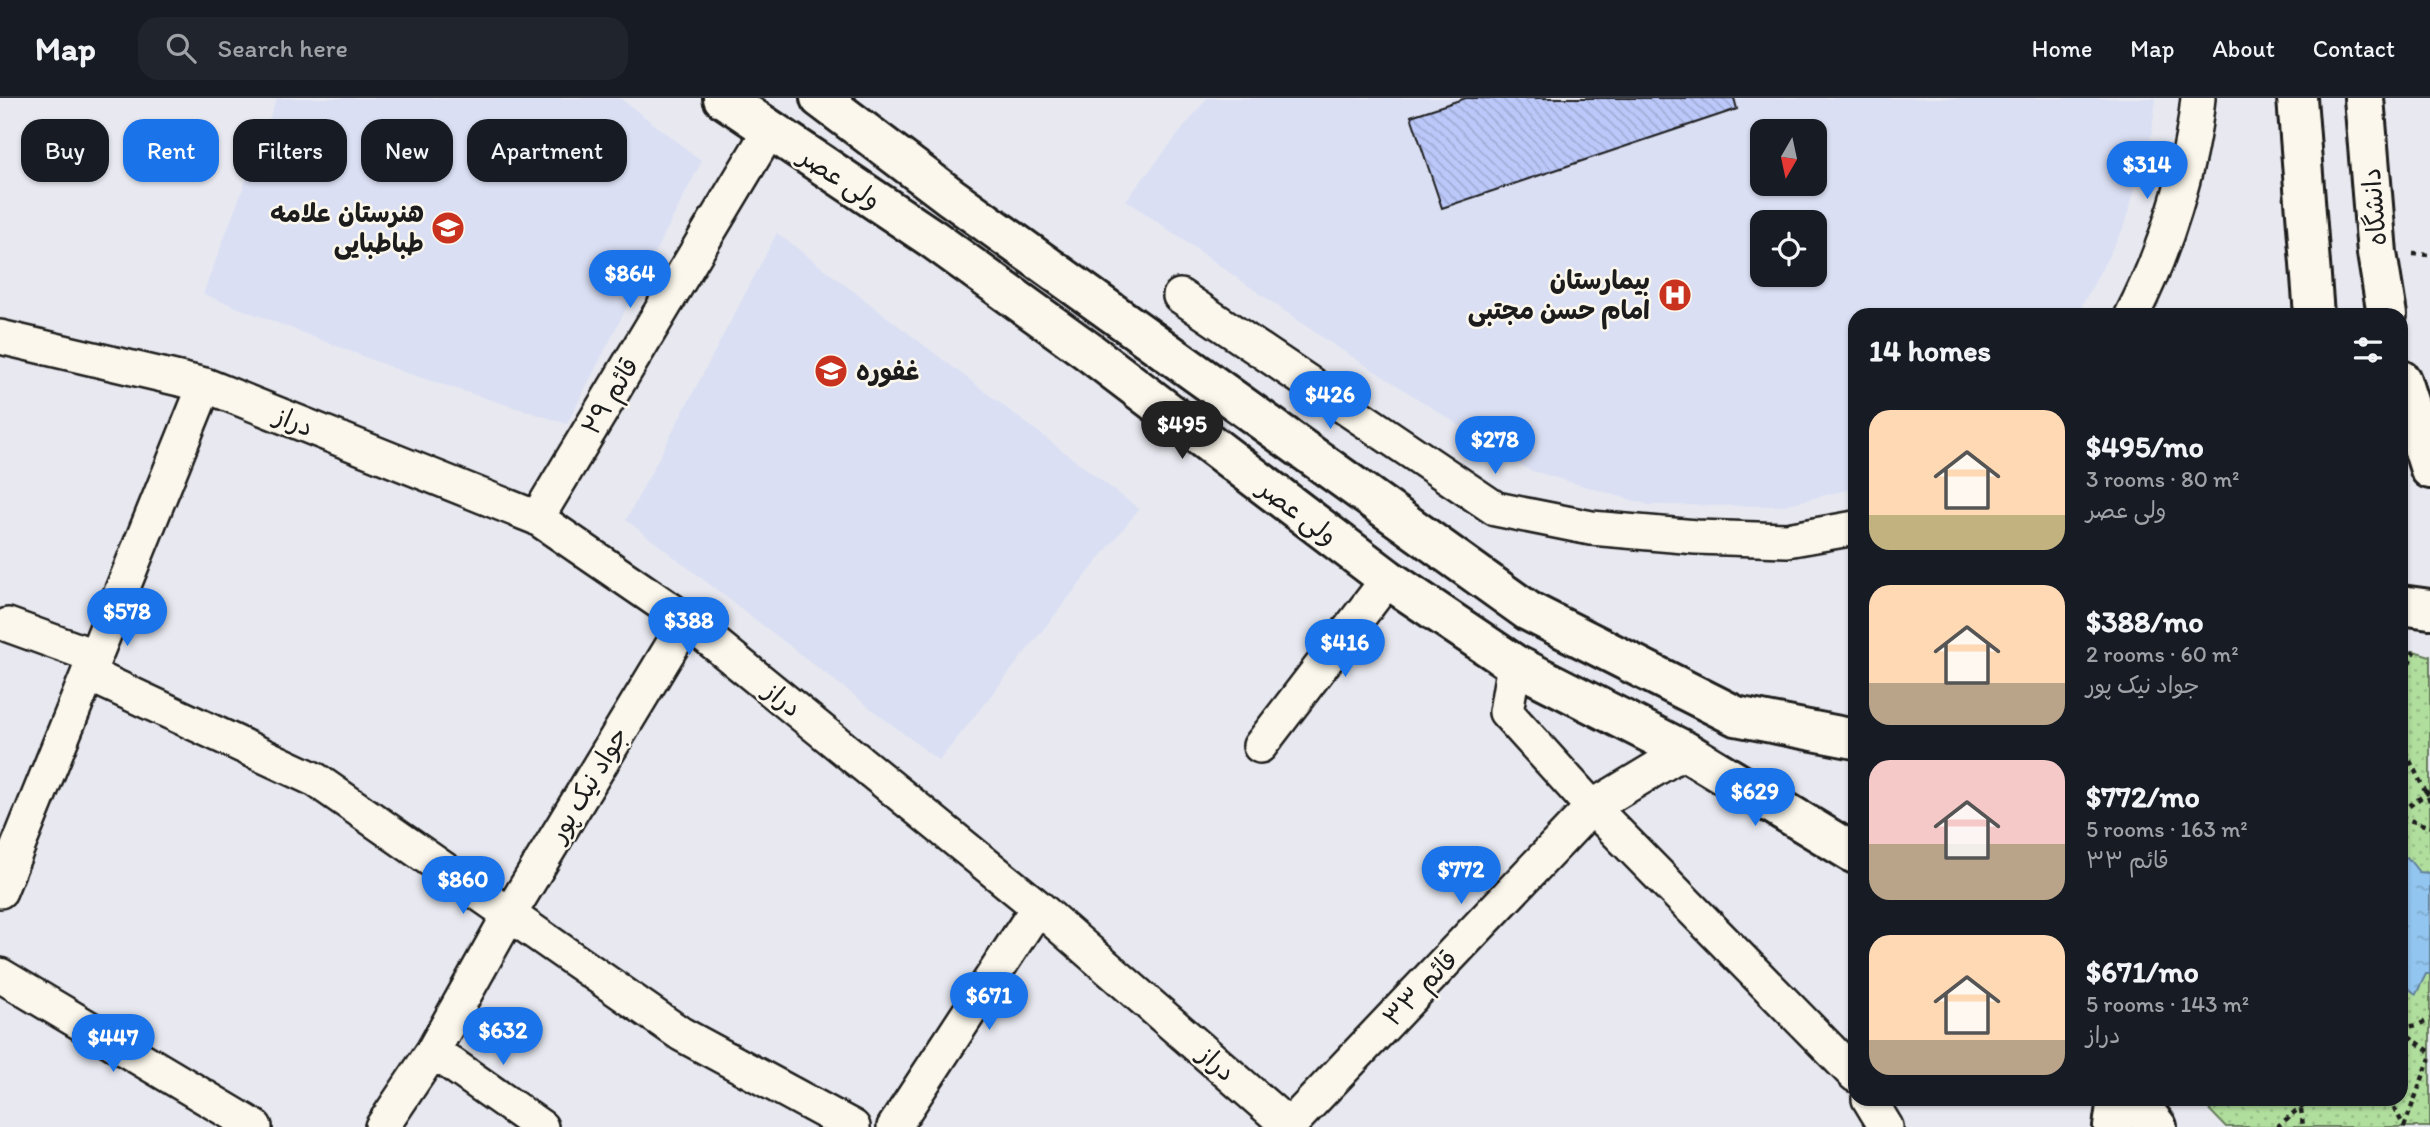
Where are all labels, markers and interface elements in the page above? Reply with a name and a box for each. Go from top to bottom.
search box [138,17,628,80]
text: Map [35,29,96,68]
icon: search [162,29,200,67]
text: Search here [218,32,348,64]
text: Home [2032,34,2092,63]
text: Map [2130,34,2174,63]
text: About [2212,34,2275,63]
text: Contact [2313,34,2395,63]
chip: Buy [21,119,109,182]
chip: Rent [123,119,219,182]
chip: Filters [233,119,347,182]
chip: New [361,119,453,182]
chip: Apartment [467,119,627,182]
north arrow [1750,119,1827,196]
map controls [1750,119,1827,287]
street label: ولی عصر [791,139,887,217]
pin: $314 [2106,141,2188,201]
text: $314 [2123,150,2171,178]
street label: دانشگاه [2355,167,2393,247]
place label: هنرستان علامه طباطبایی [270,197,424,260]
school or university icon: هنرستان علامه طباطبایی [429,209,467,247]
button: locate [1750,210,1827,287]
pin: $864 [589,250,671,310]
text: $864 [605,259,655,287]
place label: بیمارستان امام حسن مجتبی [1468,264,1650,330]
hospital icon: بیمارستان امام حسن مجتبی [1656,276,1694,314]
icon: filters [2349,331,2387,369]
text: 14 homes [1869,332,1991,369]
street label: قائم ۲۹ [574,351,649,443]
school or university icon: غفوره [812,352,850,390]
place label: غفوره [856,355,919,388]
pin: $426 [1289,372,1371,431]
text: $426 [1305,380,1355,408]
street label: دراز [268,398,318,443]
pin: $495 [1141,402,1223,461]
text: $495 [1157,410,1207,438]
pin: $278 [1454,416,1536,476]
text: $278 [1471,425,1519,453]
text: $495/mo [2086,428,2204,465]
icon: home [1925,438,2009,522]
text: 3 rooms · 80 m² [2086,465,2240,493]
street label: ولی عصر [1250,471,1344,553]
text: ولی عصر [2086,496,2166,524]
pin: $578 [86,588,168,648]
text: $578 [103,597,151,625]
pin: $388 [648,598,730,657]
text: $388/mo [2086,603,2204,640]
text: $388 [664,606,714,634]
icon: home [1925,613,2009,697]
pin: $416 [1304,620,1386,679]
text: $416 [1321,628,1369,656]
text: 2 rooms · 60 m² [2086,640,2239,668]
text: جواد نیک پور [2086,671,2200,699]
street label: دراز [756,673,808,724]
street label: جواد نیک پور [540,721,636,850]
pin: $629 [1714,768,1796,828]
text: $629 [1731,777,1779,805]
text: $772/mo [2086,778,2200,815]
icon: home [1925,788,2009,872]
text: 5 rooms · 163 m² [2086,815,2248,843]
pin: $772 [1420,846,1502,906]
text: قائم ۳۳ [2086,846,2169,874]
text: $772 [1438,855,1484,883]
pin: $860 [422,856,504,916]
text: $860 [438,865,488,893]
street label: قائم ۳۳ [1376,943,1467,1036]
text: $671/mo [2086,953,2199,990]
icon: home [1925,963,2009,1047]
pin: $671 [948,972,1030,1032]
text: $671 [966,981,1012,1009]
text: 5 rooms · 143 m² [2086,990,2249,1018]
pin: $632 [462,1007,544,1067]
pin: $447 [72,1014,154,1074]
text: $632 [479,1016,527,1044]
text: دراز [2086,1021,2120,1049]
text: $447 [88,1023,138,1051]
street label: دراز [1190,1037,1242,1088]

